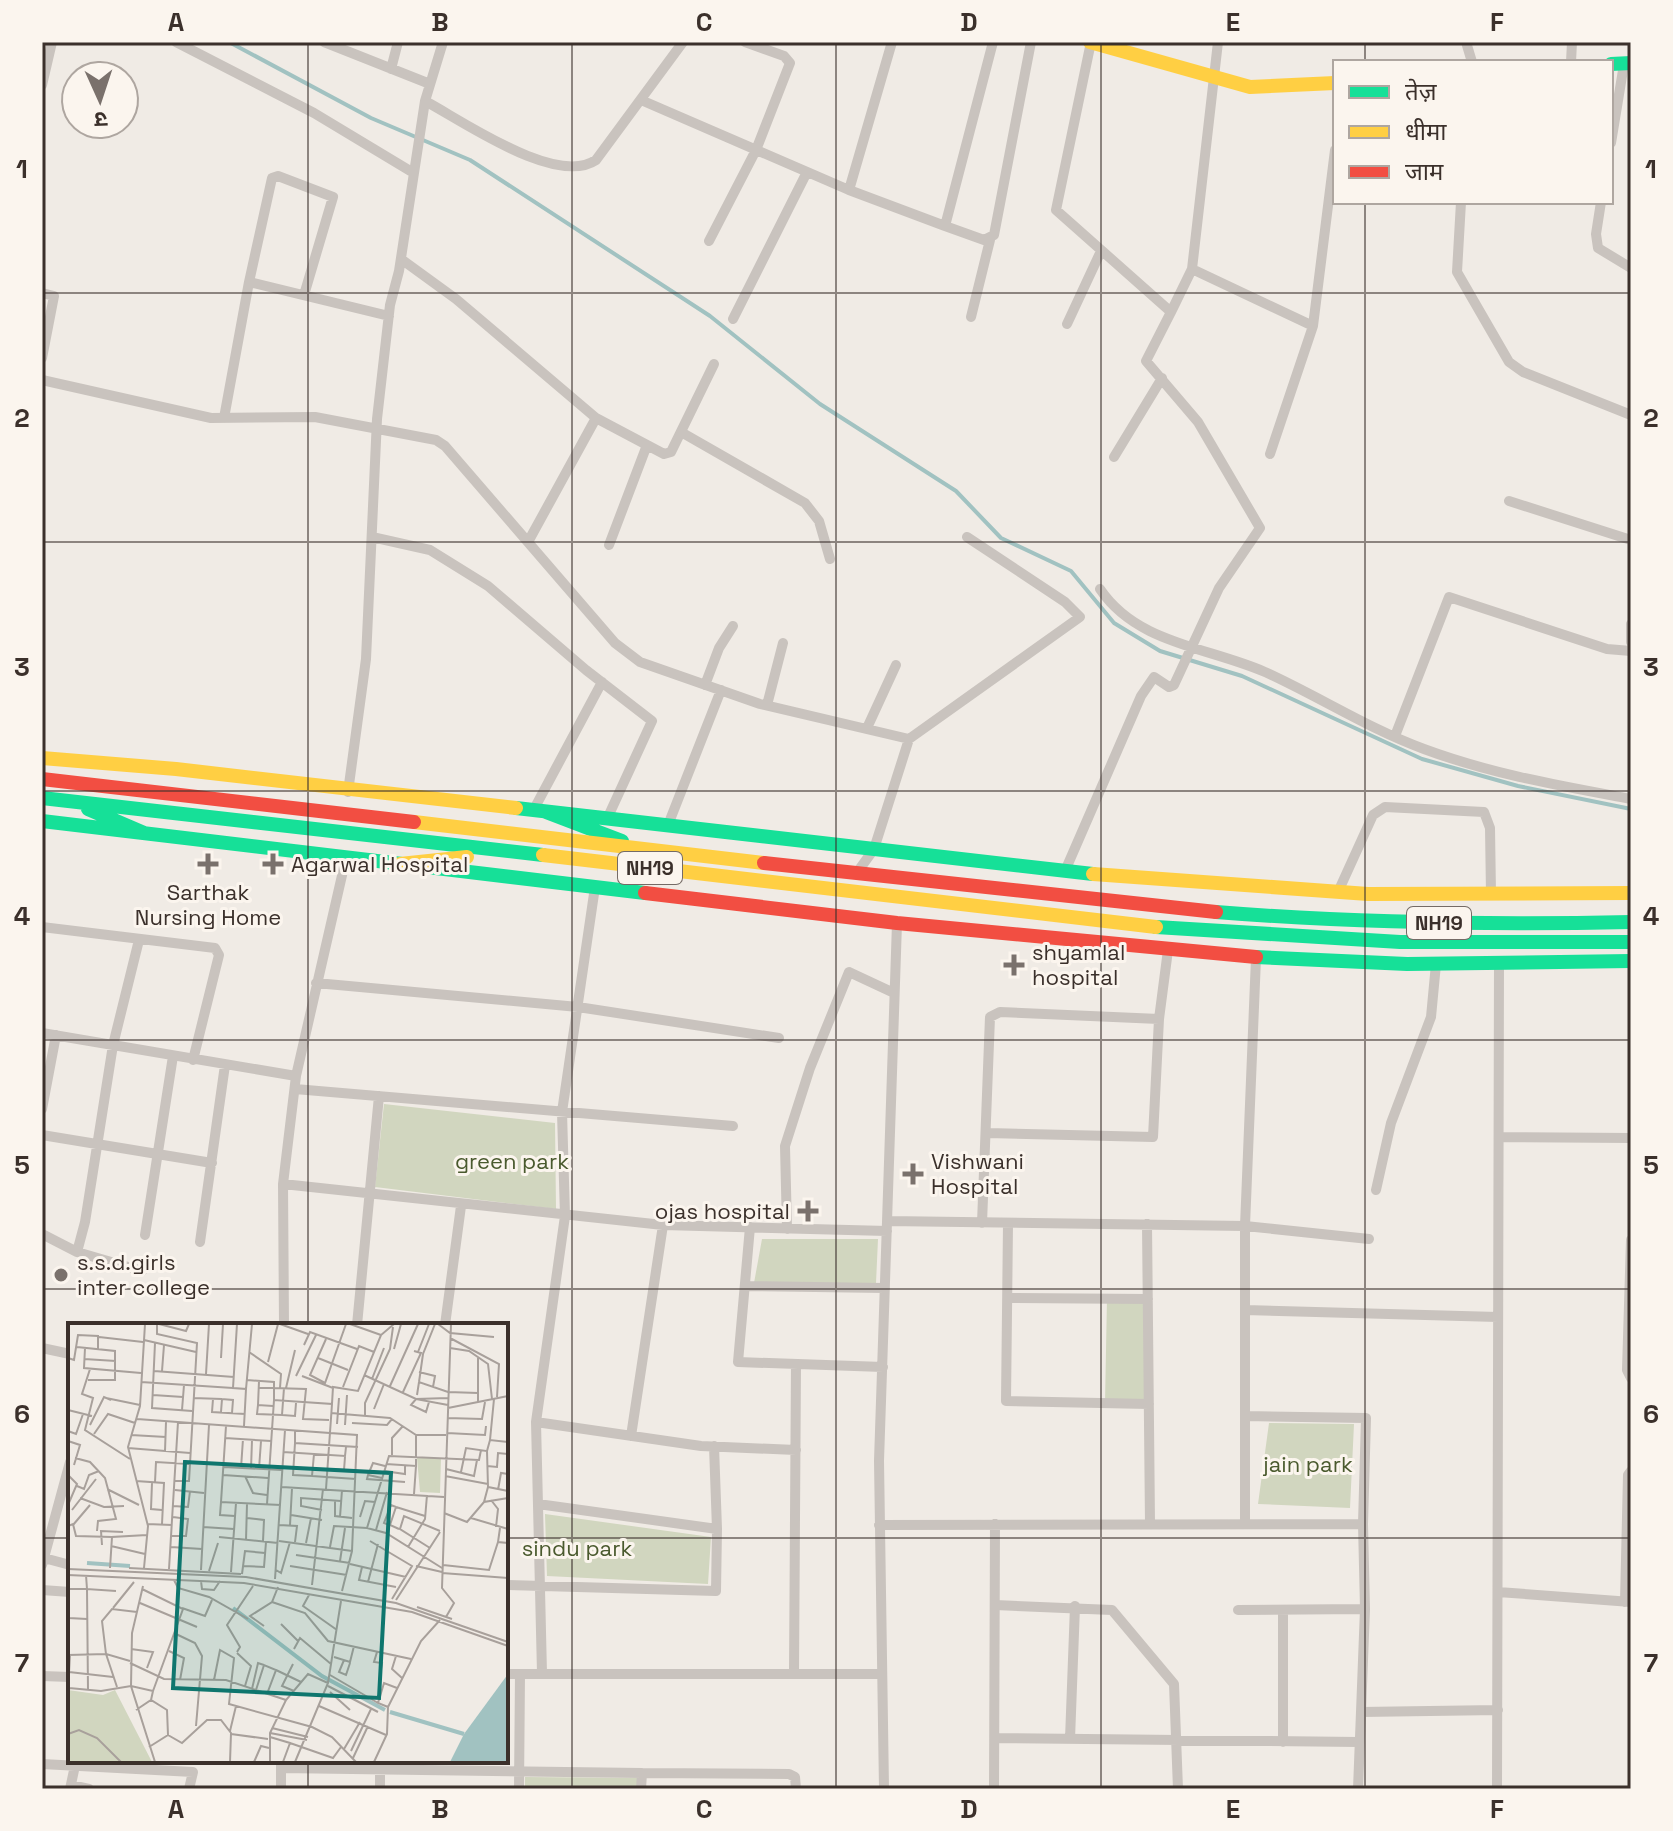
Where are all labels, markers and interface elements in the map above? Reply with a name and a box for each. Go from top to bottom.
text: A [168,5,185,39]
text: B [431,5,449,39]
text: C [696,5,712,39]
text: D [960,5,978,39]
text: E [1226,5,1240,39]
text: F [1490,5,1504,39]
north arrow [60,60,140,140]
legend [1333,60,1613,204]
text: तेज़ [1405,76,1438,107]
text: उ [93,106,108,134]
text: धीमा [1405,116,1447,147]
text: 1 [16,152,28,186]
text: 1 [1645,152,1657,186]
text: जाम [1405,156,1444,187]
text: 2 [14,401,30,435]
text: 2 [1643,401,1659,435]
text: 3 [14,650,30,684]
text: 3 [1643,650,1659,684]
place label: Agarwal Hospital [291,850,468,878]
road number: NH19 [618,852,682,884]
marker: Sarthak Nursing Home [197,853,219,875]
marker: Agarwal Hospital [262,853,284,875]
place label: Sarthak Nursing Home [135,878,281,931]
text: 4 [14,899,30,933]
text: 4 [1643,899,1659,933]
road number: NH19 [1407,907,1471,939]
place label: shyamlal hospital [1032,938,1125,991]
marker: shyamlal hospital [1003,954,1025,976]
park label: green park [455,1147,569,1175]
place label: Vishwani Hospital [931,1147,1024,1200]
text: 5 [14,1148,30,1182]
text: 5 [1643,1148,1659,1182]
marker: Vishwani Hospital [902,1163,924,1185]
place label: ojas hospital [655,1197,790,1225]
marker: ojas hospital [797,1200,819,1222]
place label: s.s.d.girls inter college [77,1248,210,1301]
marker: s.s.d.girls inter college [52,1266,70,1284]
inset map [68,1323,508,1763]
text: 6 [14,1397,30,1431]
text: 6 [1643,1397,1659,1431]
park label: jain park [1262,1450,1353,1478]
park label: sindu park [522,1534,633,1562]
text: 7 [15,1646,29,1680]
text: 7 [1644,1646,1658,1680]
text: A [168,1792,185,1826]
text: B [431,1792,449,1826]
text: C [696,1792,712,1826]
text: D [960,1792,978,1826]
text: E [1226,1792,1240,1826]
text: F [1490,1792,1504,1826]

